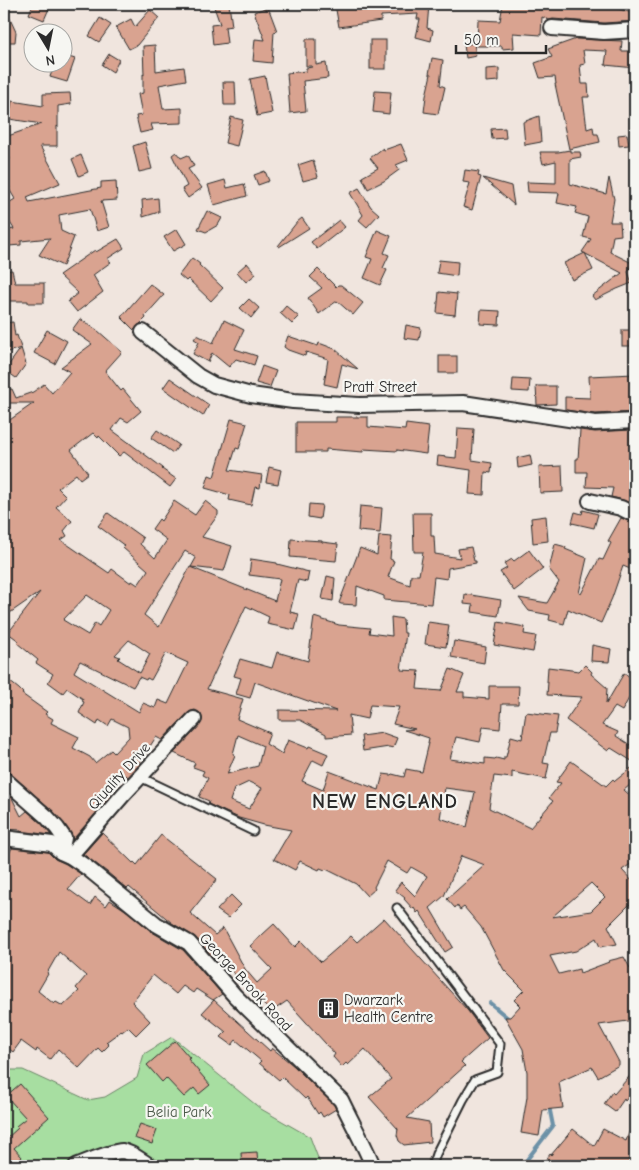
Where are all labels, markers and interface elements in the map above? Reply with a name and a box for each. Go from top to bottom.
north arrow [22,22,72,72]
scale bar [456,22,546,54]
text: 50 m [464,31,499,49]
text: N [44,51,56,69]
street label: Pratt Street [344,378,417,396]
street label: Qiuality Drive [84,738,154,813]
district label: NEW ENGLAND [312,790,458,813]
street label: George Brook Road [196,929,296,1035]
place label: Dwarzark Health Centre [344,991,434,1026]
building icon: Dwarzark Health Centre [316,997,340,1021]
park label: Belia Park [147,1103,212,1121]

